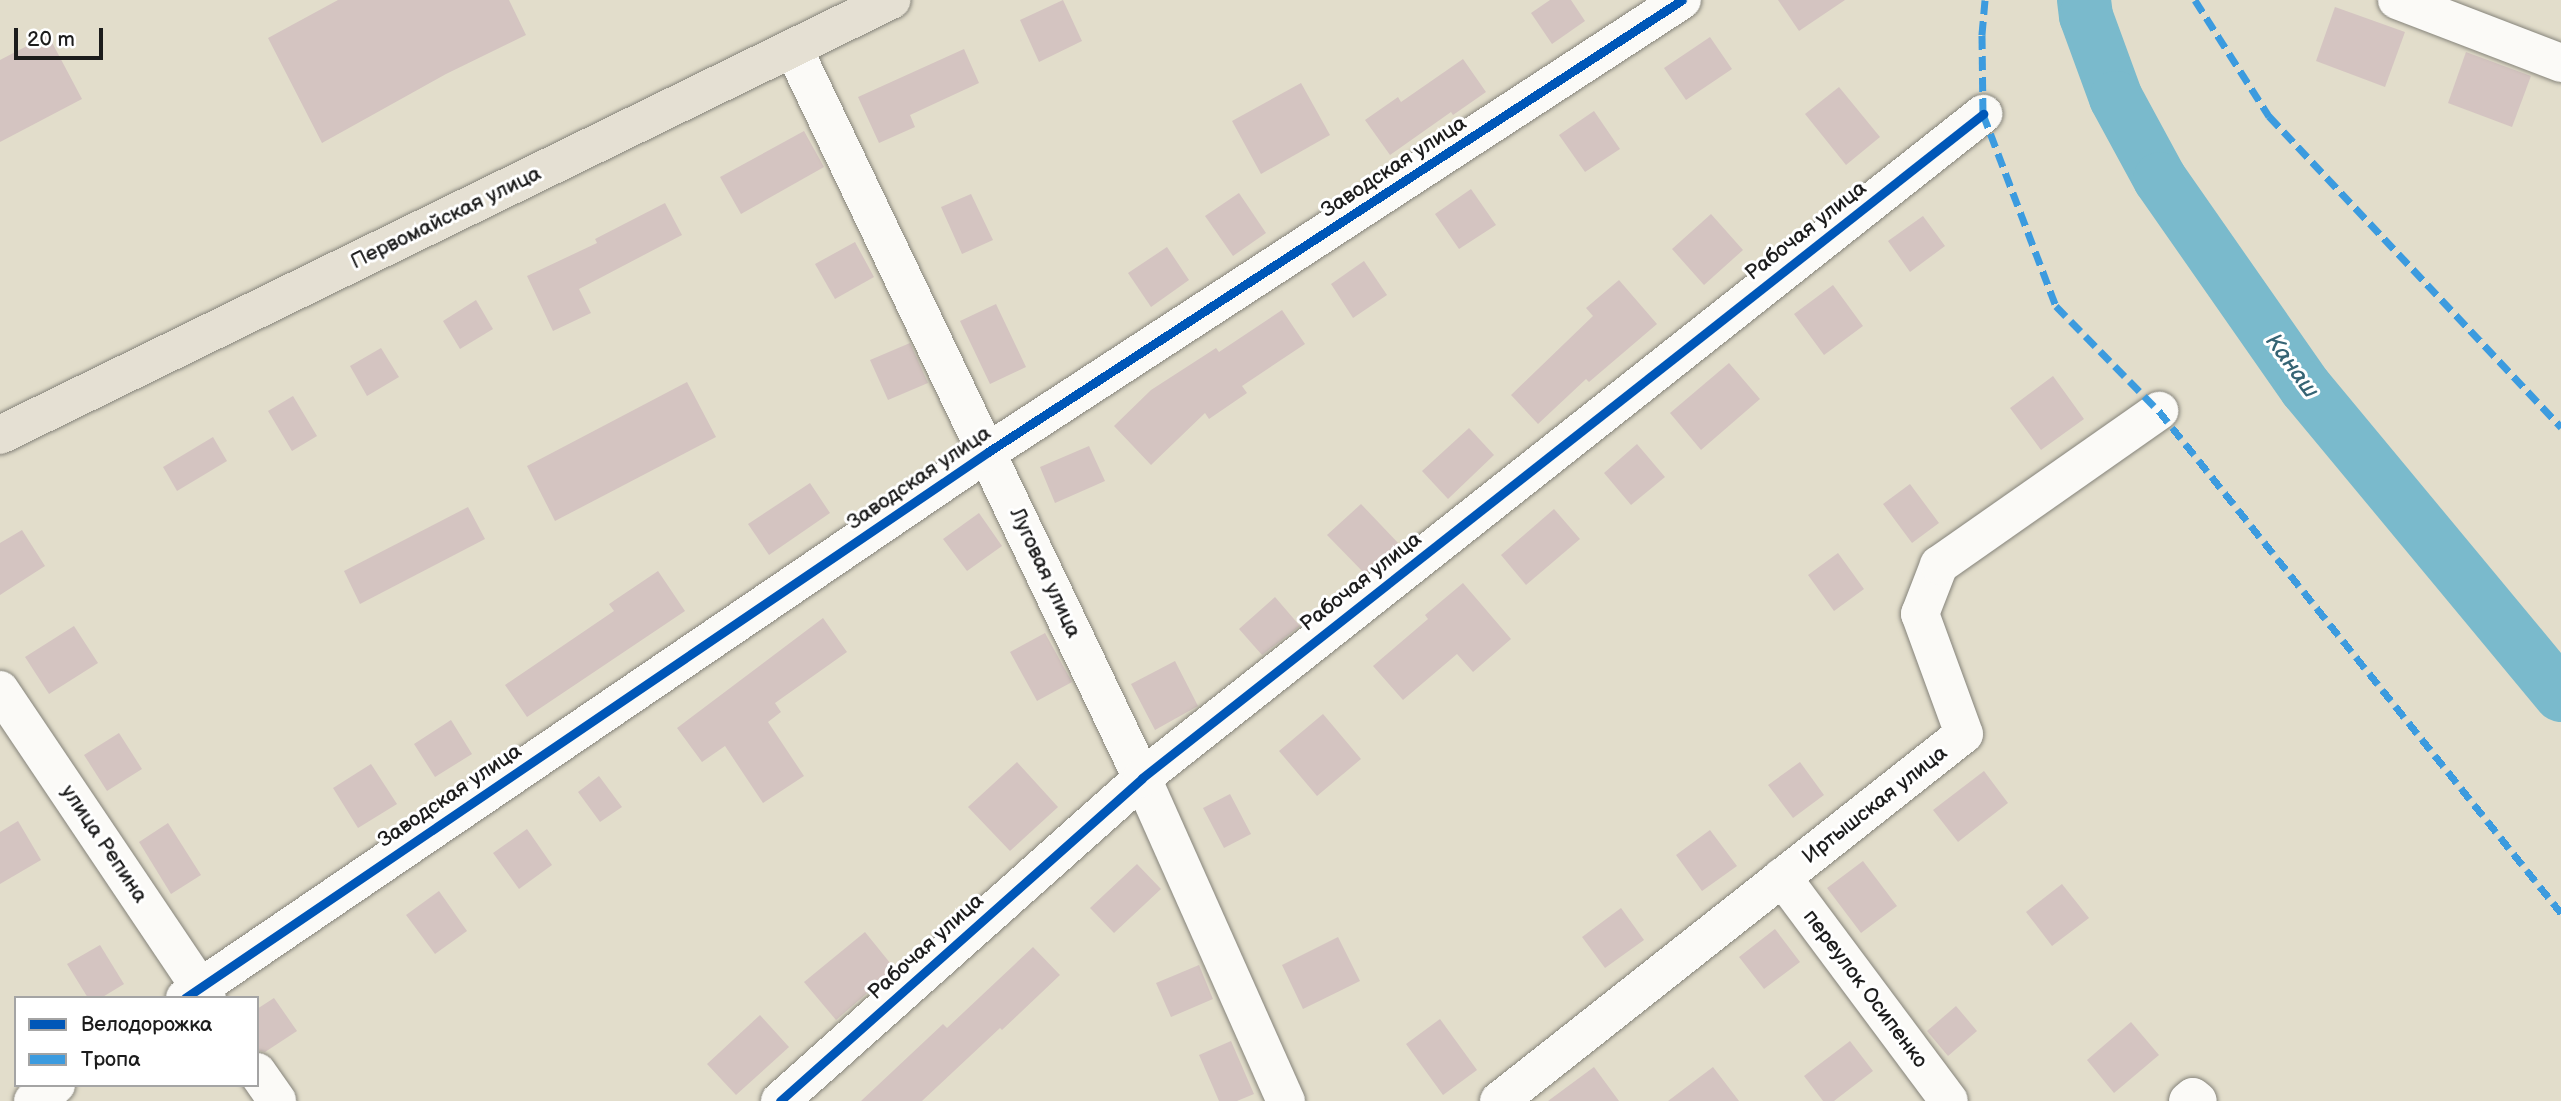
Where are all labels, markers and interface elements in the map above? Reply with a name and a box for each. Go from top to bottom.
scale bar [18,14,107,58]
text: 20 m [27,27,75,52]
street label: Заводская улица [1317,111,1471,223]
street label: Первомайская улица [347,161,545,275]
street label: Рабочая улица [1740,176,1872,286]
water label: Канаш [2259,328,2325,404]
street label: Заводская улица [842,421,996,535]
street label: Луговая улица [1004,504,1086,642]
street label: Рабочая улица [1295,527,1427,637]
street label: Заводская улица [373,739,527,853]
street label: Иртышская улица [1798,741,1952,869]
street label: улица Репина [55,780,153,908]
street label: Рабочая улица [863,889,989,1005]
street label: переулок Осипенко [1797,905,1933,1073]
legend [14,996,259,1087]
text: Велодорожка [81,1012,212,1037]
text: Тропа [81,1047,141,1072]

